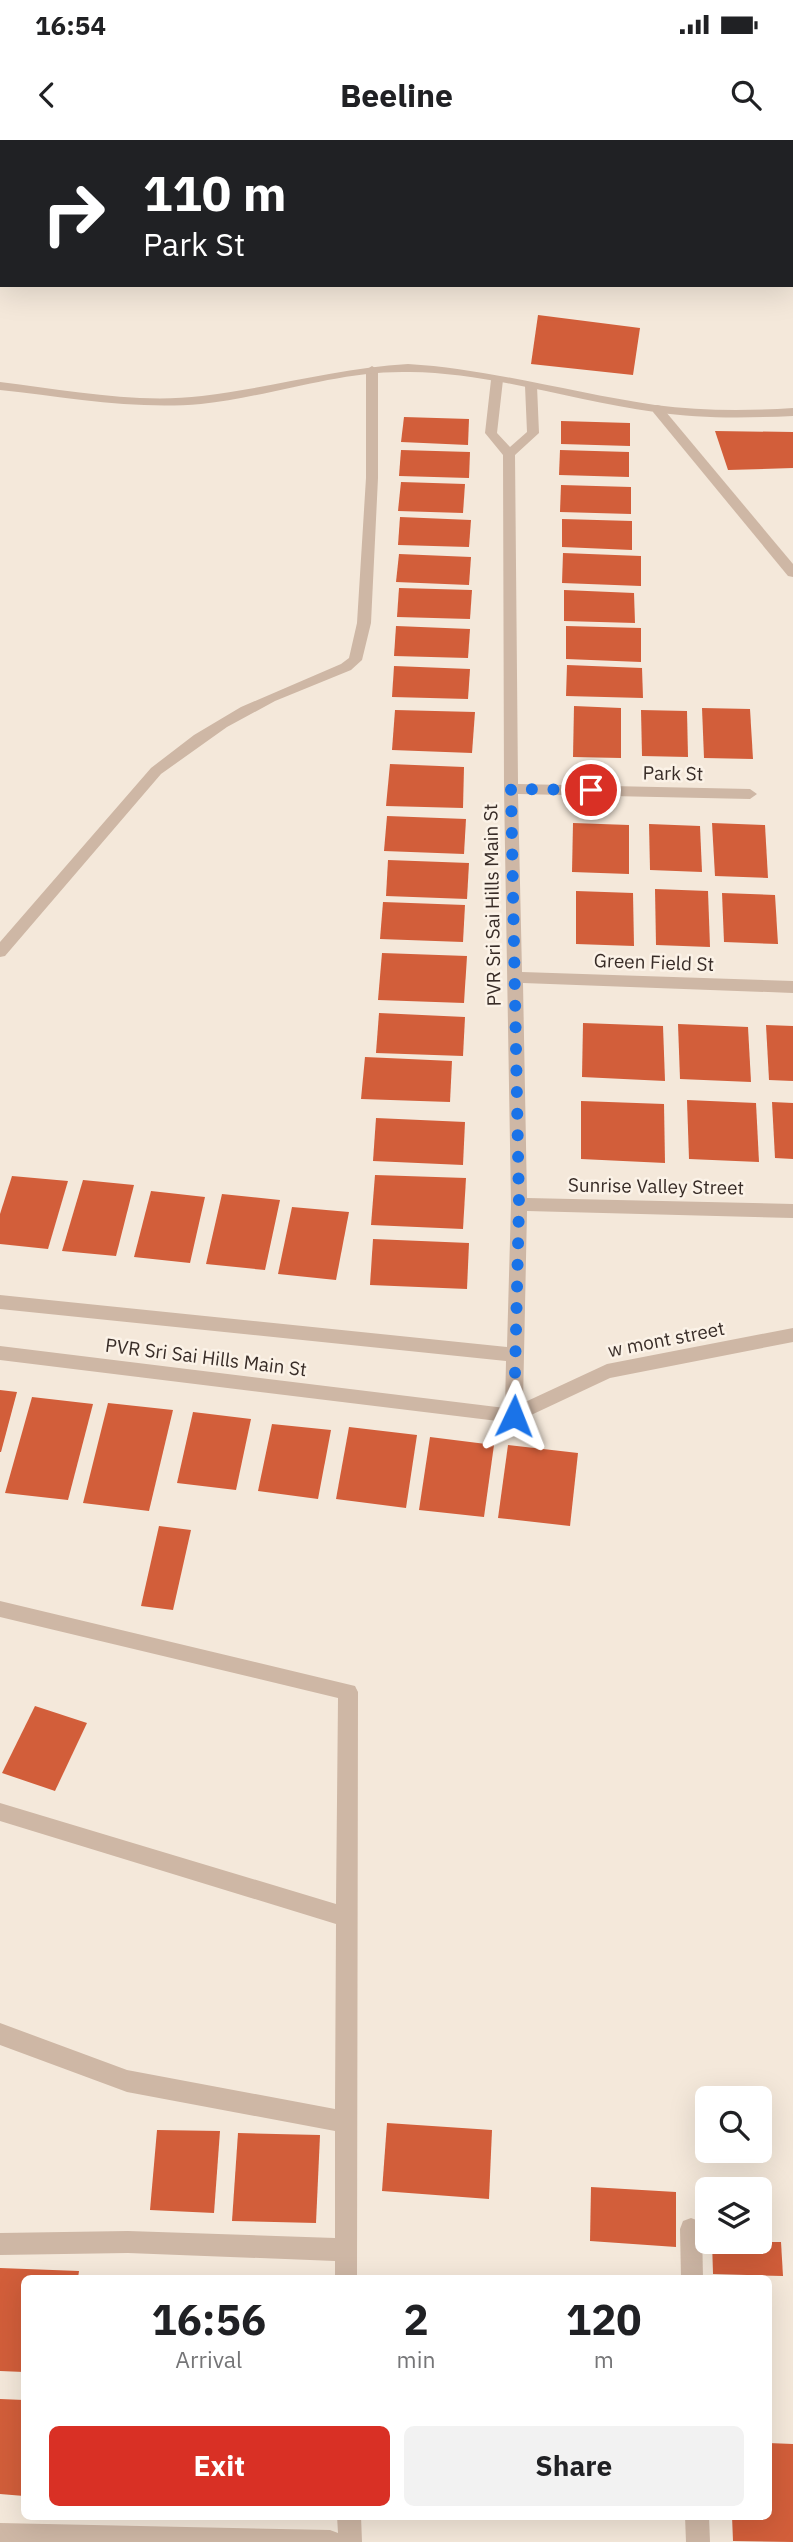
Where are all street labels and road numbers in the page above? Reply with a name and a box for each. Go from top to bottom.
street label: Park St [642,760,704,786]
street label: PVR Sri Sai Hills Main St [478,803,506,1007]
street label: Green Field St [593,948,715,976]
street label: Sunrise Valley Street [568,1172,744,1200]
street label: w mont street [606,1316,726,1362]
street label: PVR Sri Sai Hills Main St [104,1333,308,1381]

